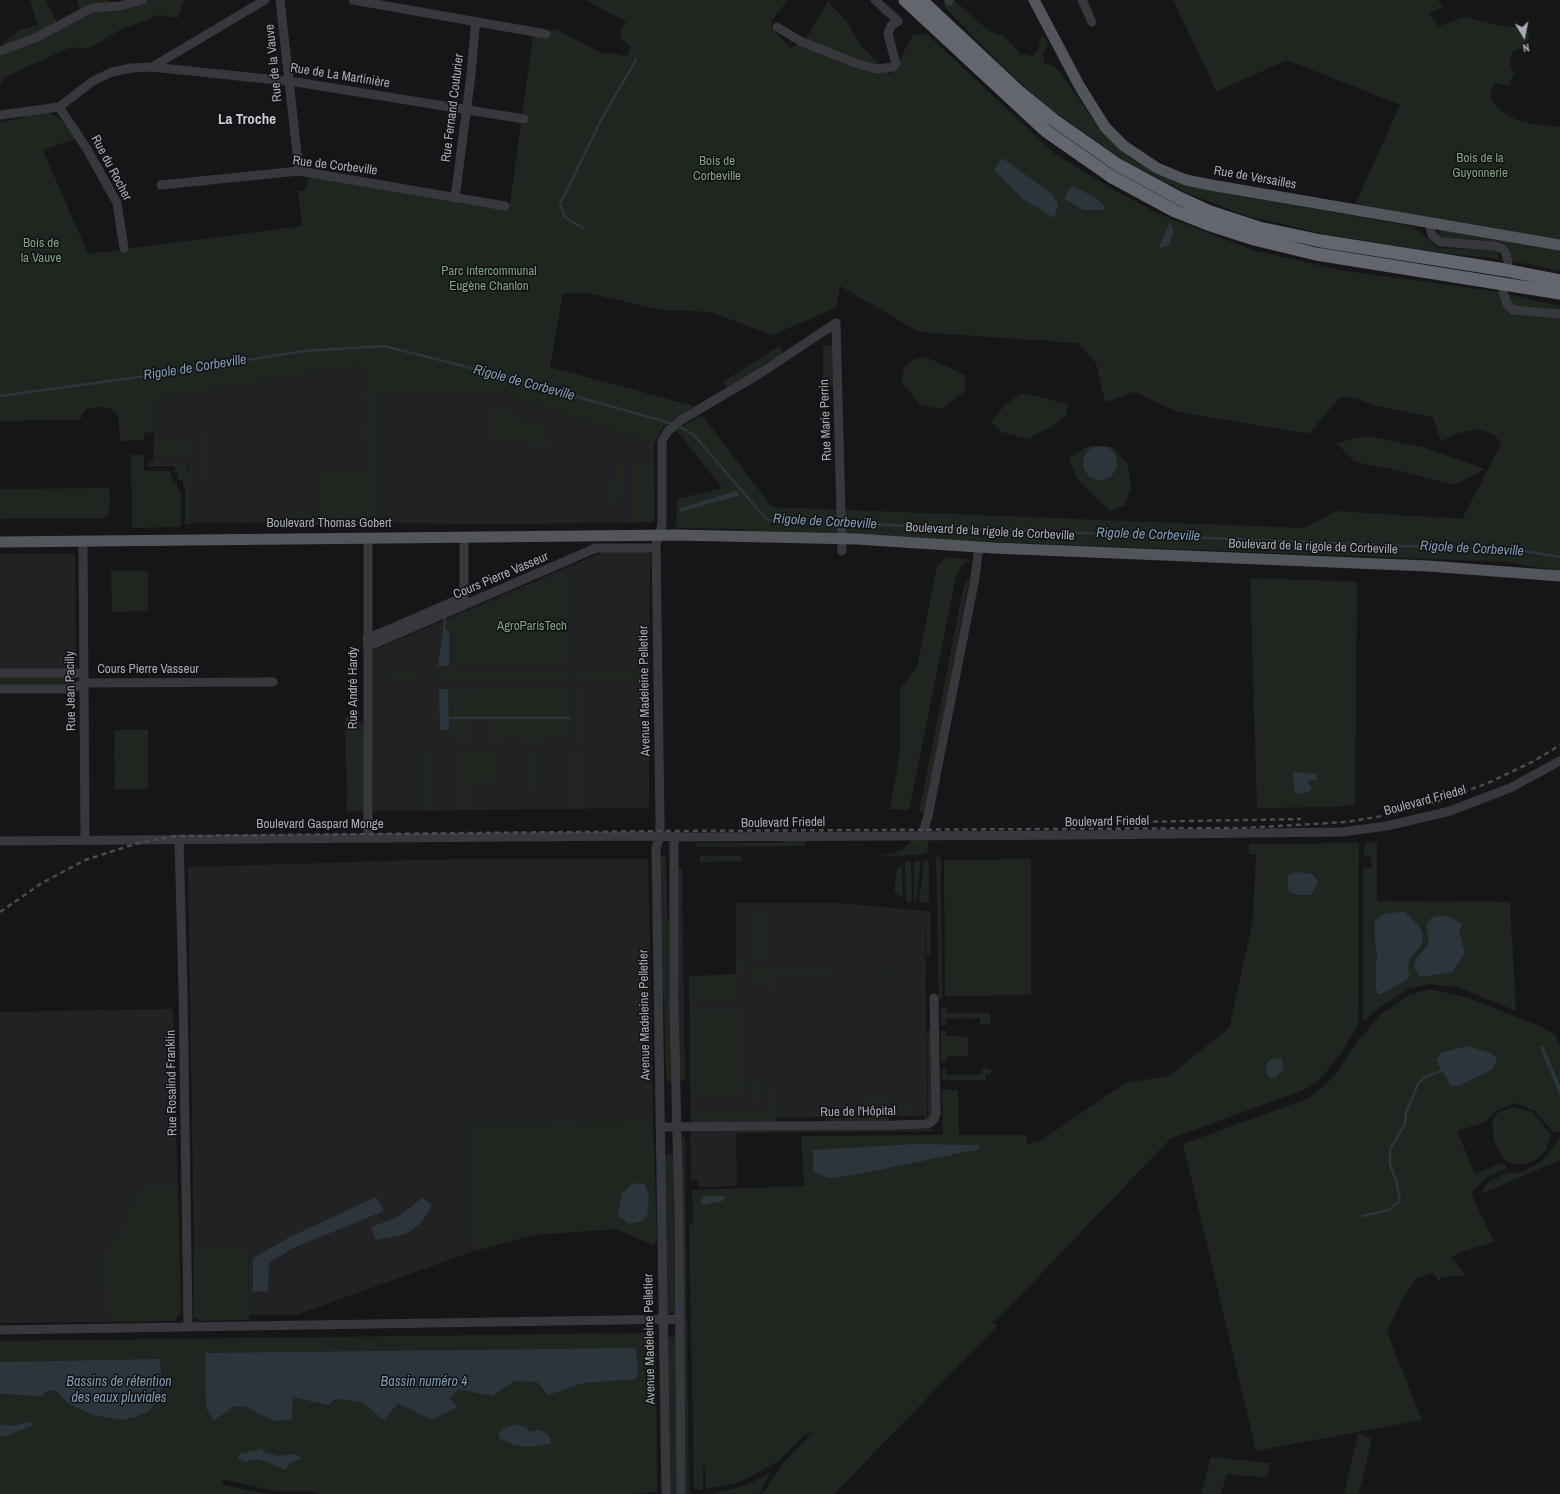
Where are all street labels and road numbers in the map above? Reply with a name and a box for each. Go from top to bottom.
street label: Rue de la Vauve [262,23,286,103]
street label: Rue Fernand Couturier [439,53,467,163]
street label: Rue de La Martinière [289,60,391,92]
street label: Rue du Rocher [87,133,135,203]
street label: Rue de Corbeville [292,153,378,179]
street label: Rue de Versailles [1213,163,1297,193]
street label: Rue Marie Perrin [817,379,835,461]
street label: Boulevard Thomas Gobert [266,516,392,532]
street label: Boulevard de la rigole de Corbeville [905,520,1075,544]
street label: Boulevard de la rigole de Corbeville [1228,536,1398,558]
street label: Cours Pierre Vasseur [451,549,551,603]
street label: Avenue Madeleine Pelletier [636,625,654,757]
street label: Rue André Hardy [346,647,362,729]
street label: Rue Jean Pacilly [63,651,79,731]
street label: Cours Pierre Vasseur [97,662,199,678]
street label: Boulevard Friedel [1382,783,1468,819]
street label: Boulevard Friedel [1065,813,1149,831]
street label: Boulevard Friedel [741,814,825,832]
street label: Boulevard Gaspard Monge [256,817,384,833]
street label: Avenue Madeleine Pelletier [636,949,654,1081]
street label: Rue Rosalind Franklin [163,1030,181,1136]
street label: Rue de l'Hôpital [820,1104,896,1120]
street label: Avenue Madeleine Pelletier [641,1273,659,1405]

